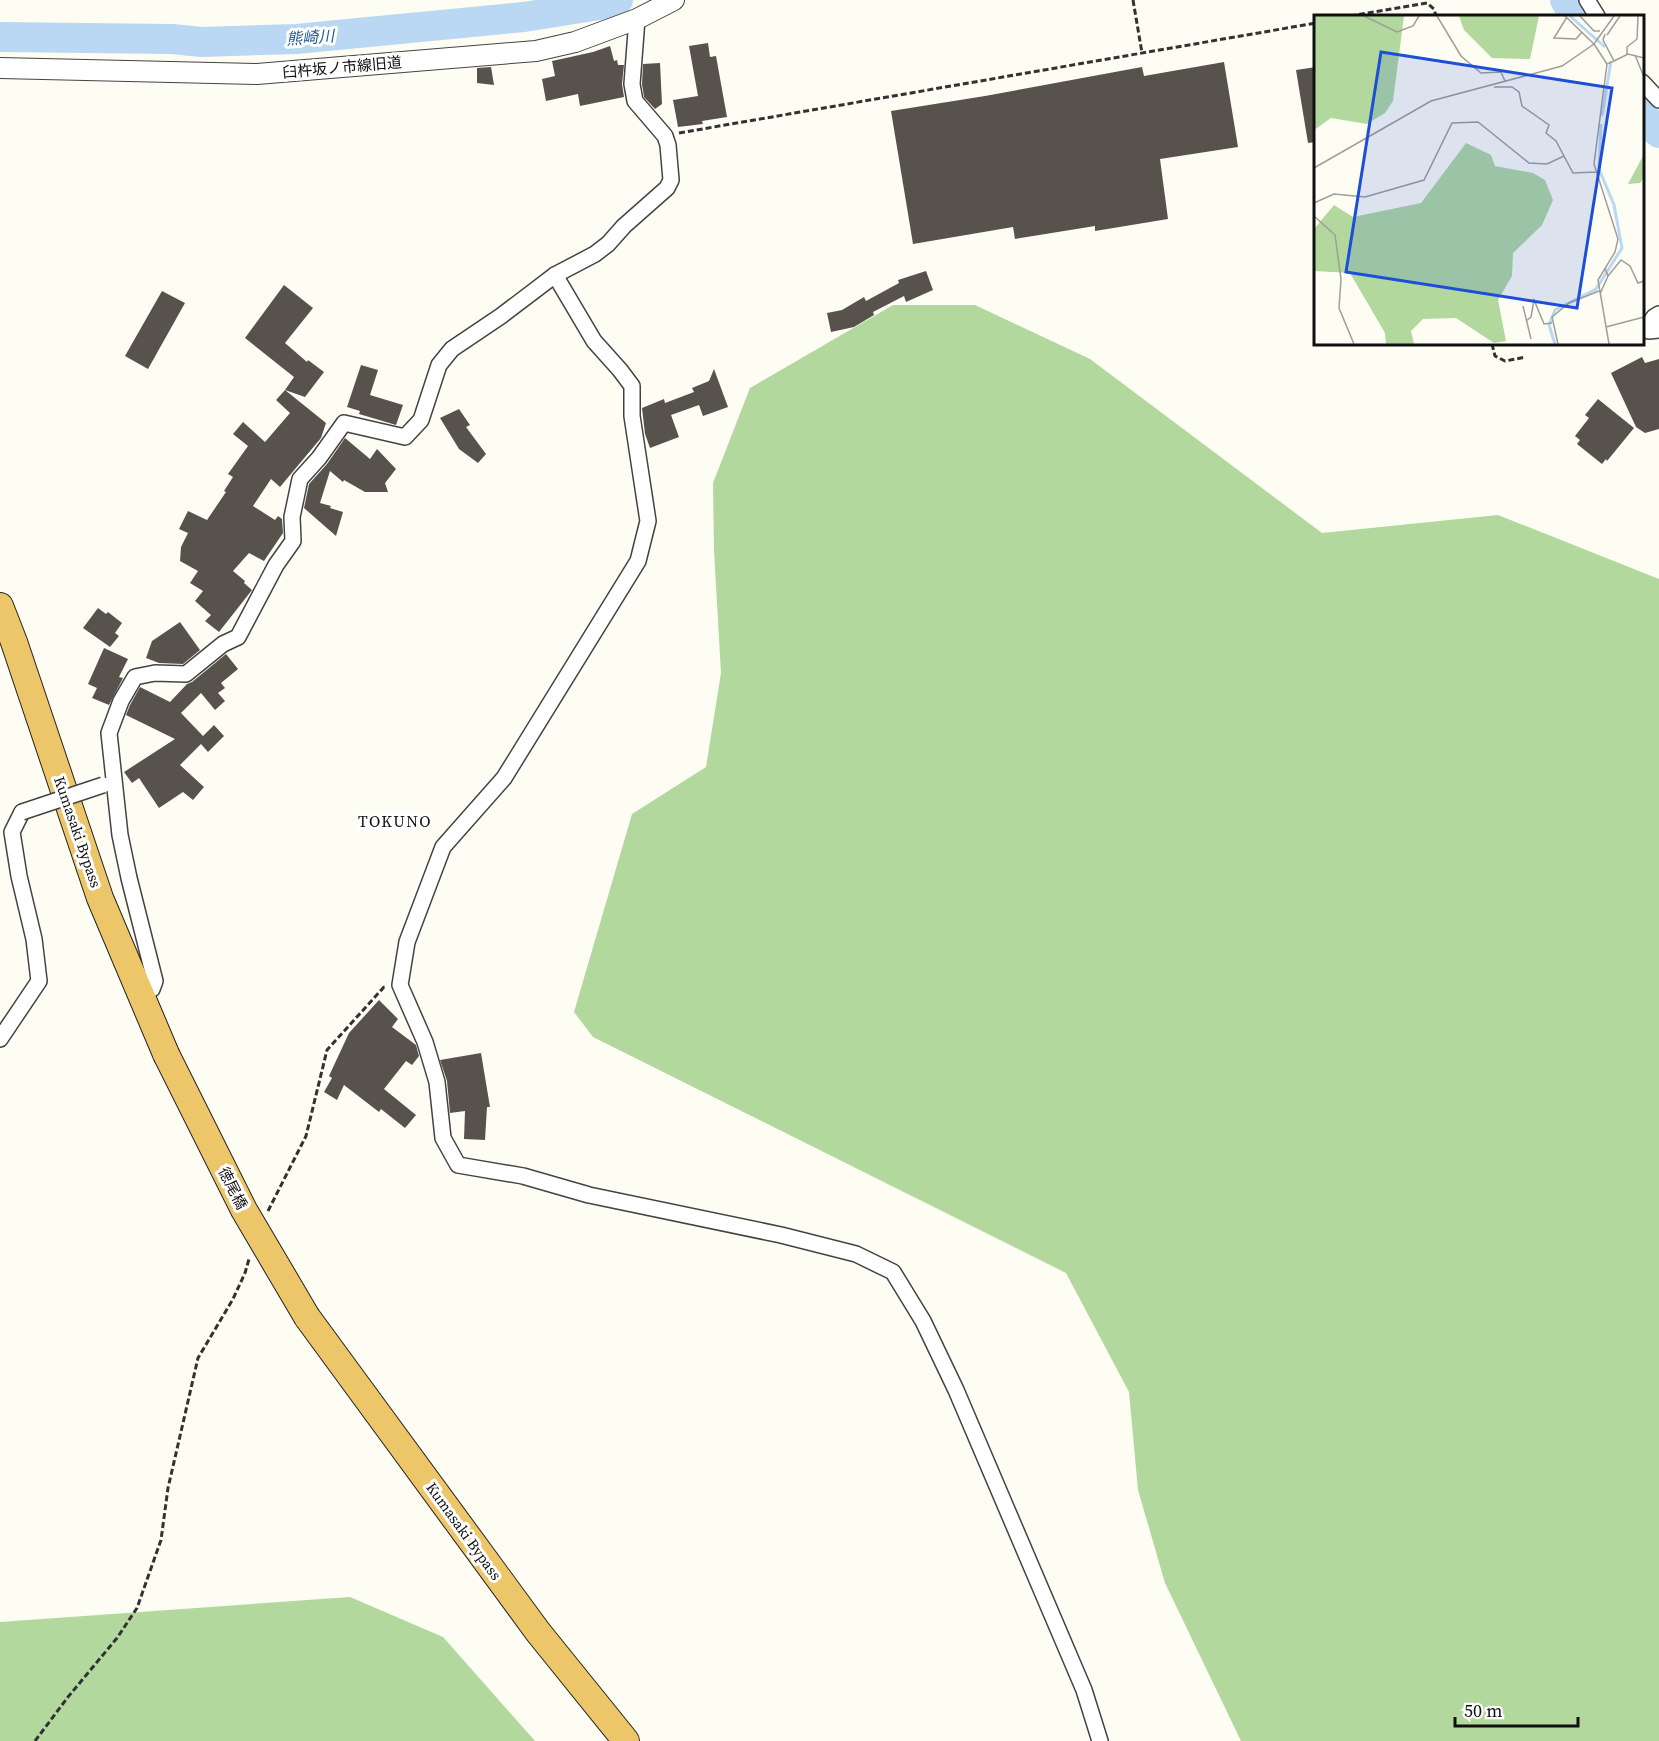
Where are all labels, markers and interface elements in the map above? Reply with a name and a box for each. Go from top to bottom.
inset map [1314,15,1644,345]
water label: 熊崎川 [285,24,337,50]
street label: 臼杵坂ノ市線旧道 [281,51,403,83]
street label: Kumasaki Bypass [49,774,107,890]
district label: TOKUNO [358,810,432,832]
street label: 徳尾橋 [213,1163,253,1213]
street label: Kumasaki Bypass [421,1478,507,1584]
scale bar [1455,1690,1578,1728]
text: 50 m [1464,1698,1502,1723]

